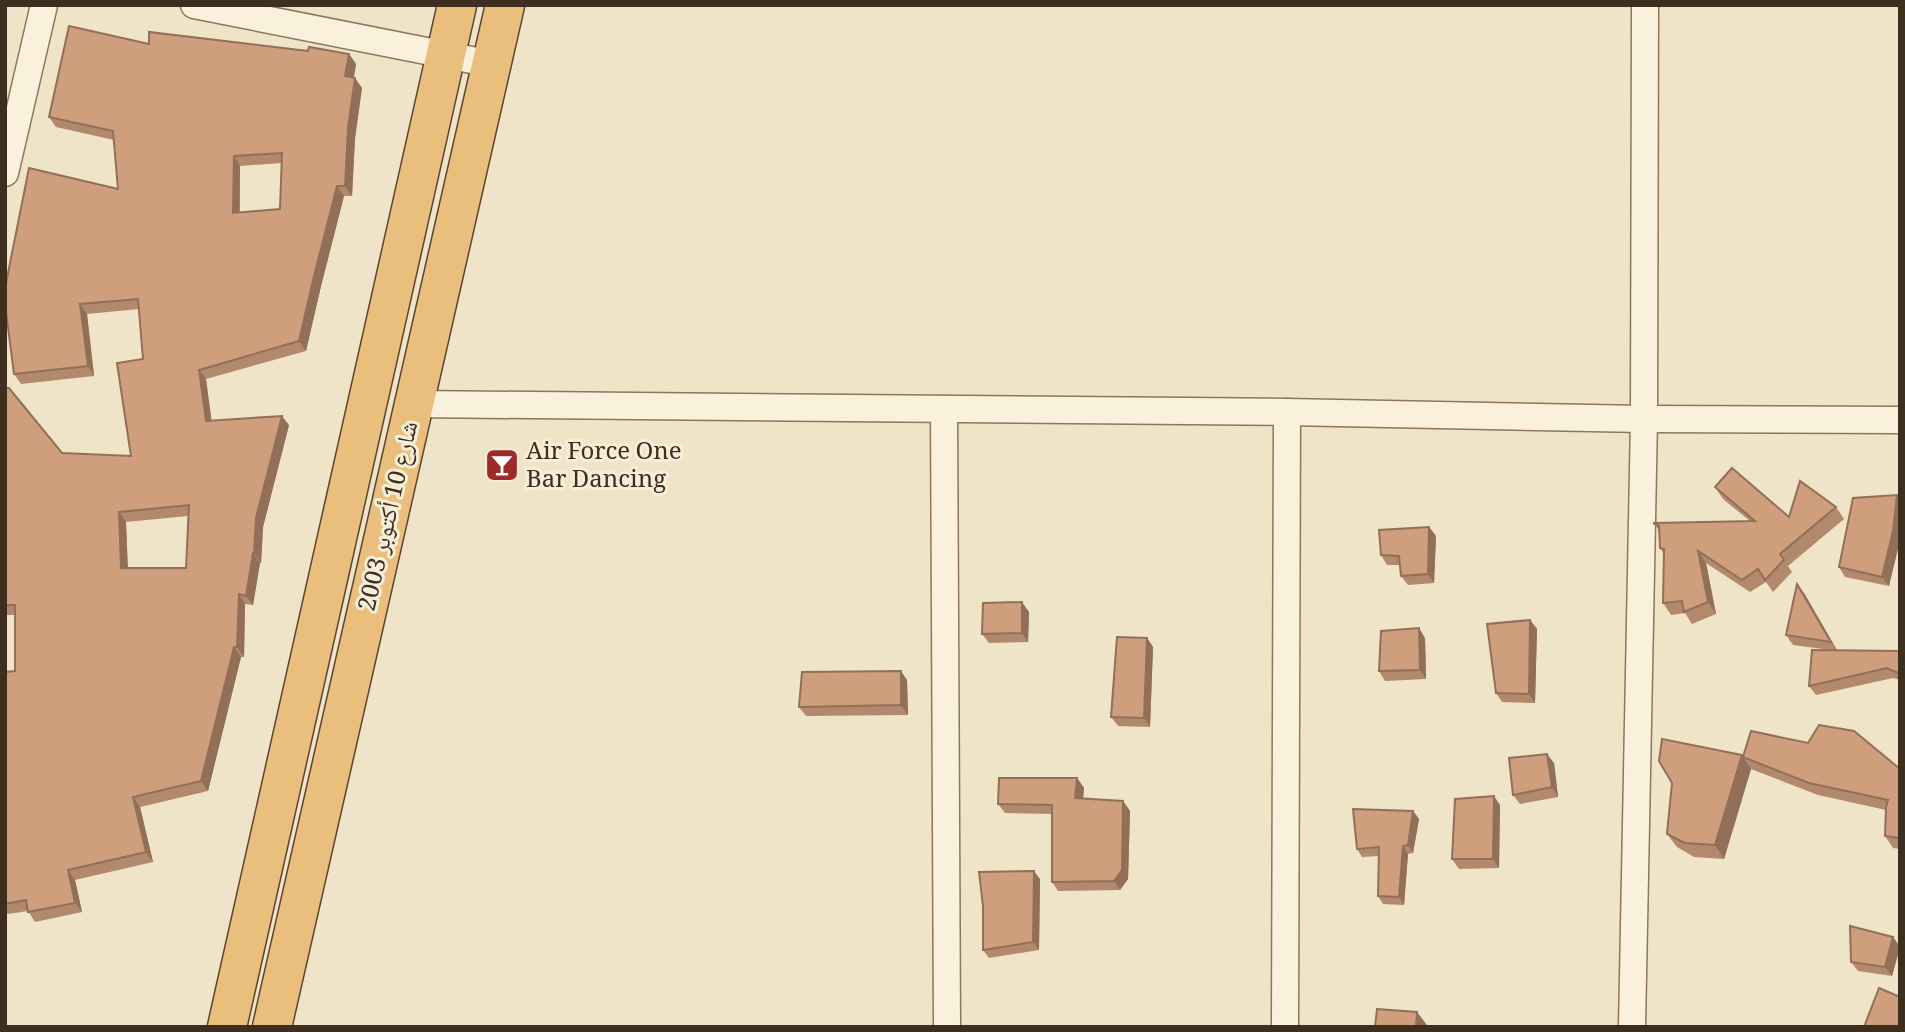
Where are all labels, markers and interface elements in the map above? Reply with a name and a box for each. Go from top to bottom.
street label: شارع 10 أكتوبر 2003 [349,417,432,616]
place label: Air Force One Bar Dancing [526,433,682,502]
bar icon: Air Force One Bar Dancing [483,446,521,484]

